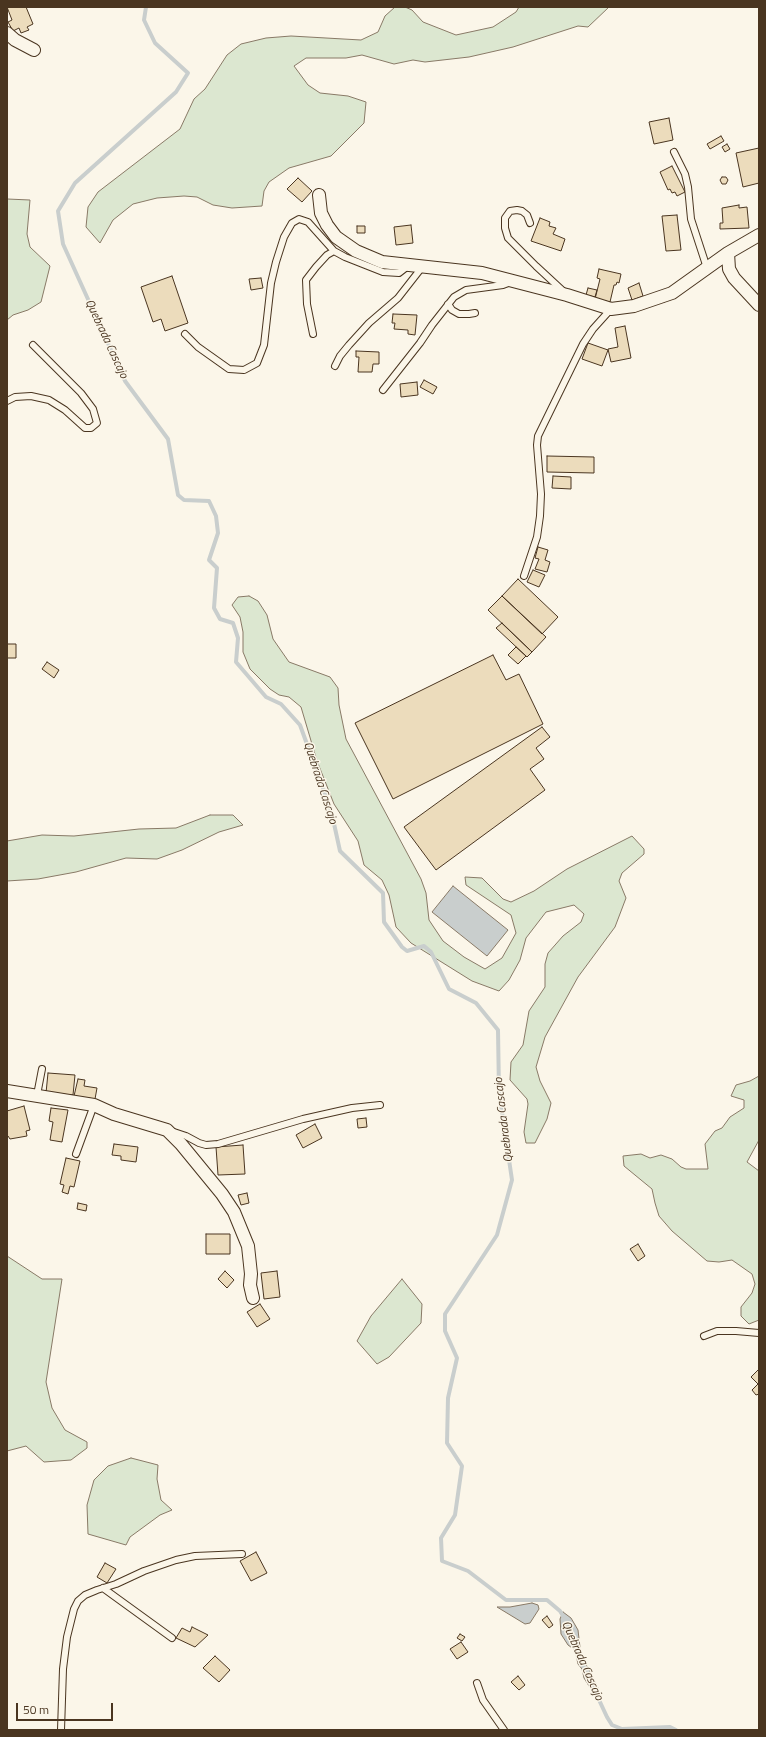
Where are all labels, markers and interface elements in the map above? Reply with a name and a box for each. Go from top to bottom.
water label: Quebrada Cascajo [81,297,131,381]
water label: Quebrada Cascajo [300,740,340,826]
water label: Quebrada Cascajo [492,1077,516,1163]
water label: Quebrada Cascajo [558,1619,606,1703]
scale bar [18,1695,115,1721]
text: 50 m [23,1700,49,1719]

